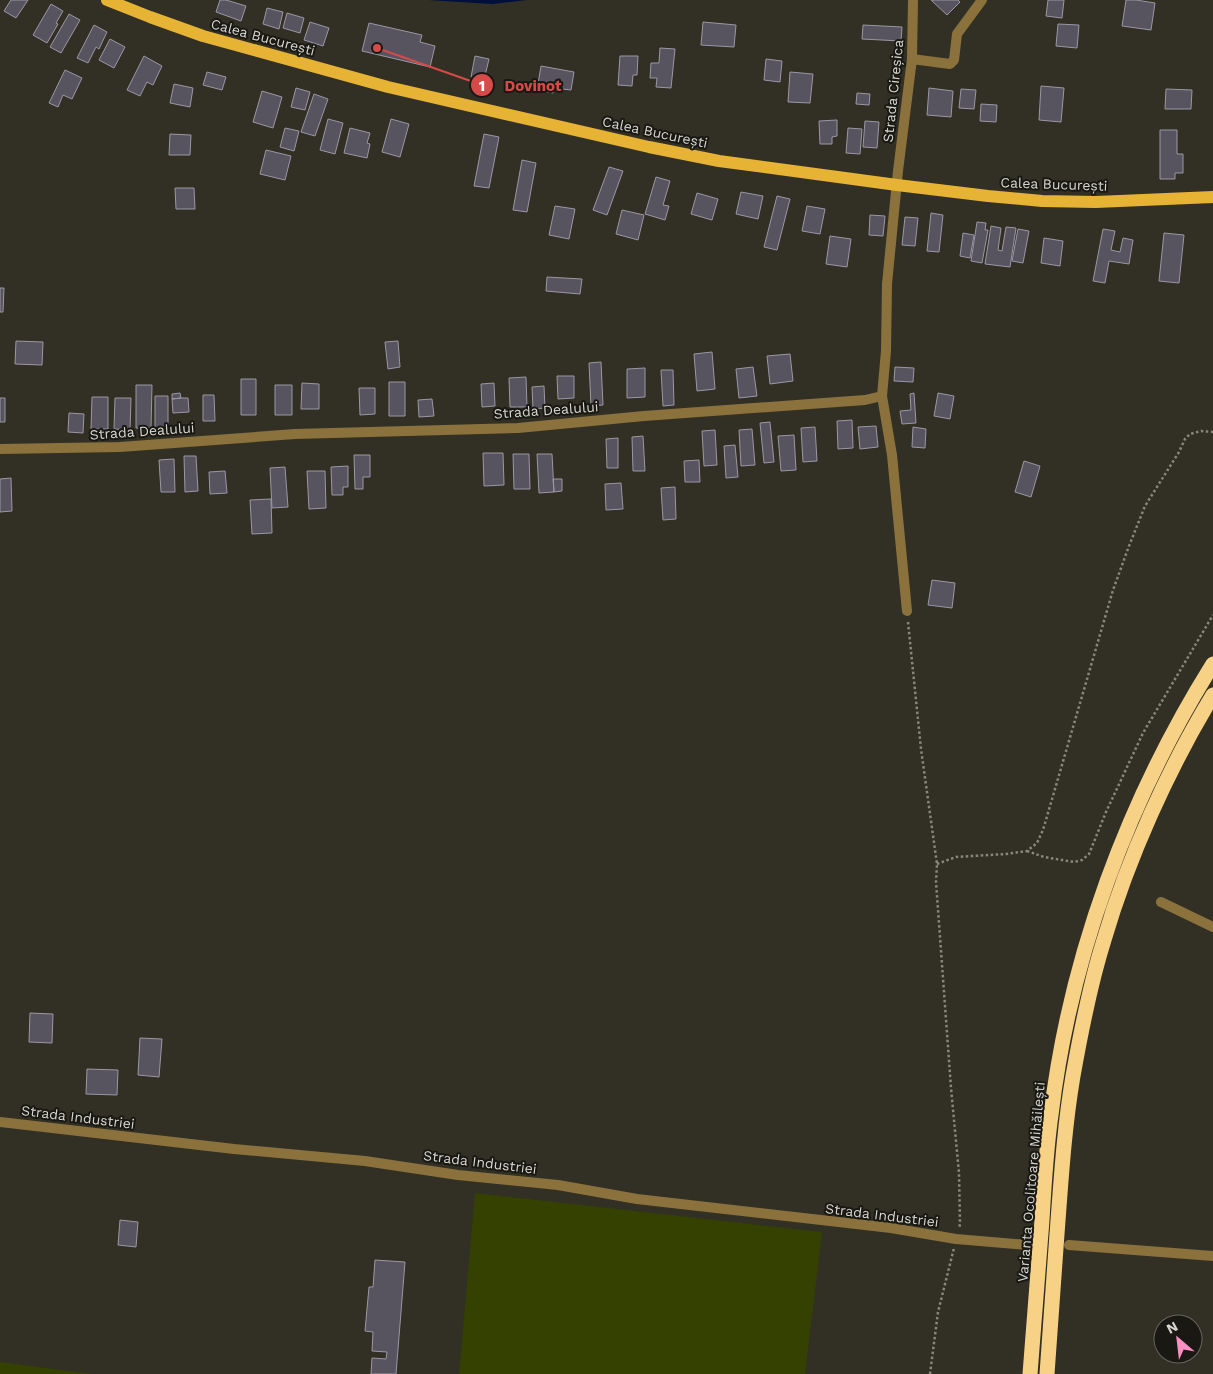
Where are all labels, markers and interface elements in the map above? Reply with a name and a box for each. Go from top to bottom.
street label: Calea București [209,15,317,60]
street label: Strada Cireșica [880,39,907,143]
callout: Dovinot [469,70,572,100]
text: 1 [479,77,485,95]
text: Dovinot [504,77,562,95]
street label: Calea București [601,113,709,152]
street label: Calea București [1000,174,1108,195]
street label: Strada Dealului [493,398,599,422]
street label: Strada Dealului [89,419,195,443]
street label: Varianta Ocolitoare Mihăilești [1014,1081,1049,1283]
street label: Strada Industriei [20,1102,136,1132]
street label: Strada Industriei [422,1147,538,1177]
street label: Strada Industriei [824,1200,940,1230]
north arrow [1153,1314,1203,1364]
text: N [1164,1318,1180,1337]

